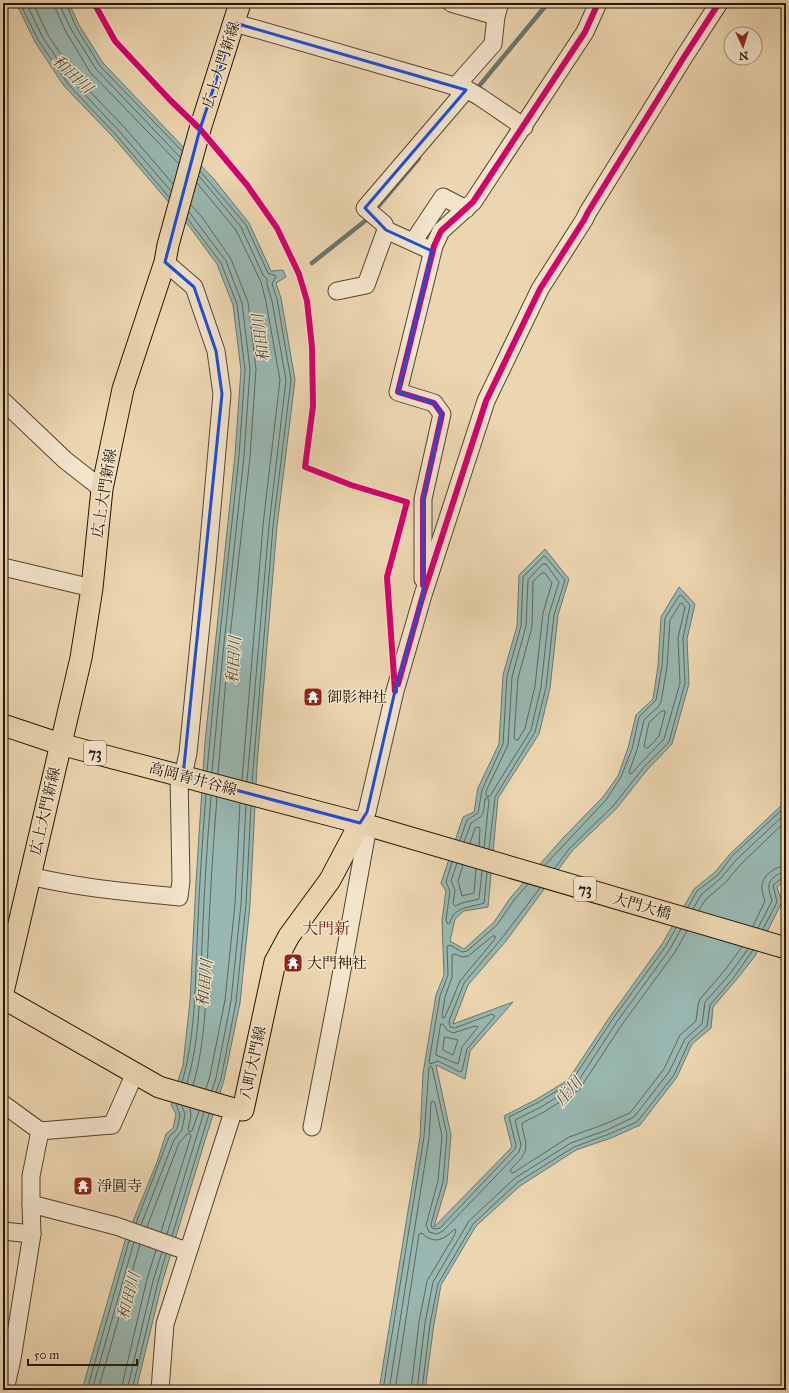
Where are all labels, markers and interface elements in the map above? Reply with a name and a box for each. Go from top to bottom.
street label: 広上大門新線 [199,19,243,111]
north arrow [723,26,763,66]
text: N [738,49,749,62]
water label: 和田川 [49,51,98,99]
water label: 和田川 [248,311,273,363]
street label: 広上大門新線 [88,447,120,539]
water label: 和田川 [222,633,245,685]
temple icon: 御影神社 [302,686,324,708]
place label: 御影神社 [327,688,387,706]
road number: 73 [84,741,106,765]
street label: 高岡青井谷線 [147,759,239,799]
street label: 広上大門新線 [26,765,64,857]
road number: 73 [574,877,596,901]
street label: 大門大橋 [611,889,673,923]
district label: 大門新 [302,919,350,938]
temple icon: 大門神社 [282,952,304,974]
place label: 大門神社 [307,954,367,972]
water label: 和田川 [193,956,217,1008]
street label: 八町大門線 [236,1024,270,1102]
water label: 庄川 [551,1072,587,1110]
temple icon: 淨圓寺 [72,1175,94,1197]
place label: 淨圓寺 [97,1177,142,1195]
water label: 和田川 [113,1269,144,1322]
scale bar [28,1341,137,1367]
text: 50 m [34,1348,59,1362]

